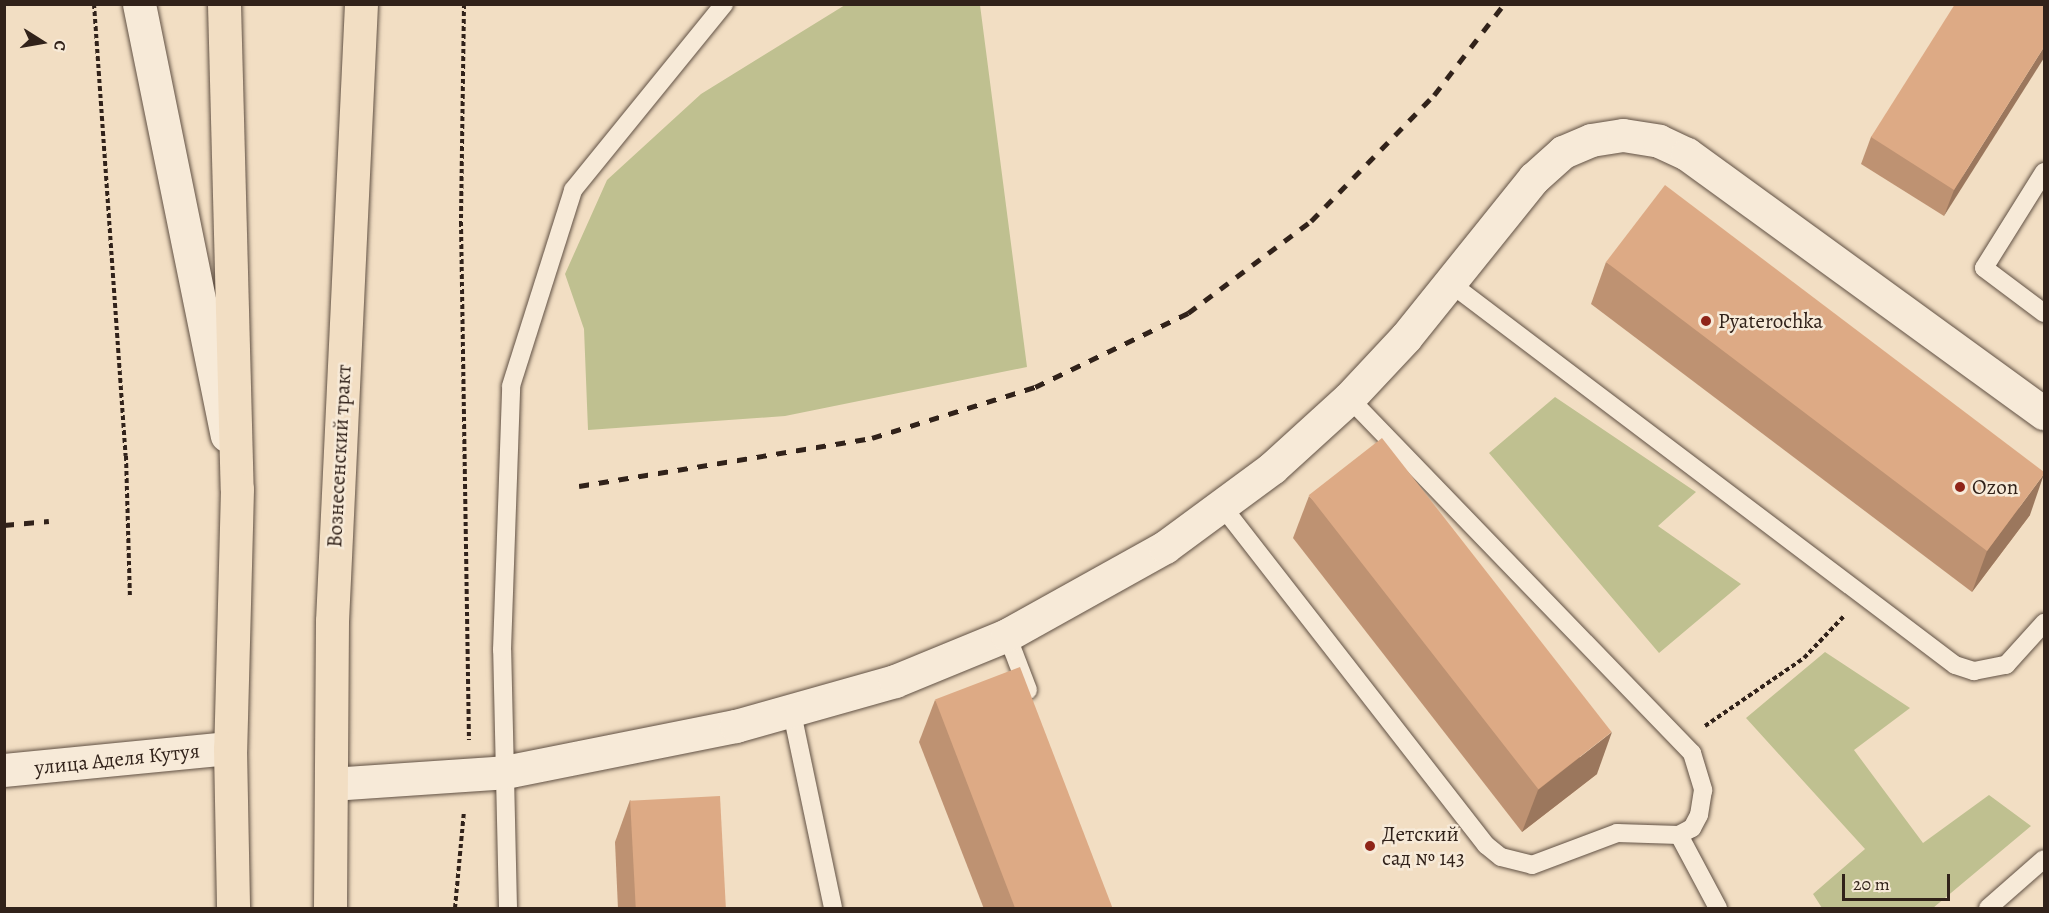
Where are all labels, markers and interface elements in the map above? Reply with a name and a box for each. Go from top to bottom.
north arrow [12,12,72,72]
text: С [48,38,71,52]
place label: Pyaterochka [1718,308,1823,334]
marker: Pyaterochka [1699,314,1713,328]
street label: Вознесенский тракт [322,364,356,548]
place label: Ozon [1972,474,2018,500]
marker: Ozon [1953,480,1967,494]
street label: улица Аделя Кутуя [33,738,201,780]
place label: Детский сад № 143 [1382,821,1465,871]
marker: Детский сад № 143 [1363,839,1377,853]
scale bar [1845,862,1953,900]
text: 20 m [1853,872,1890,896]

